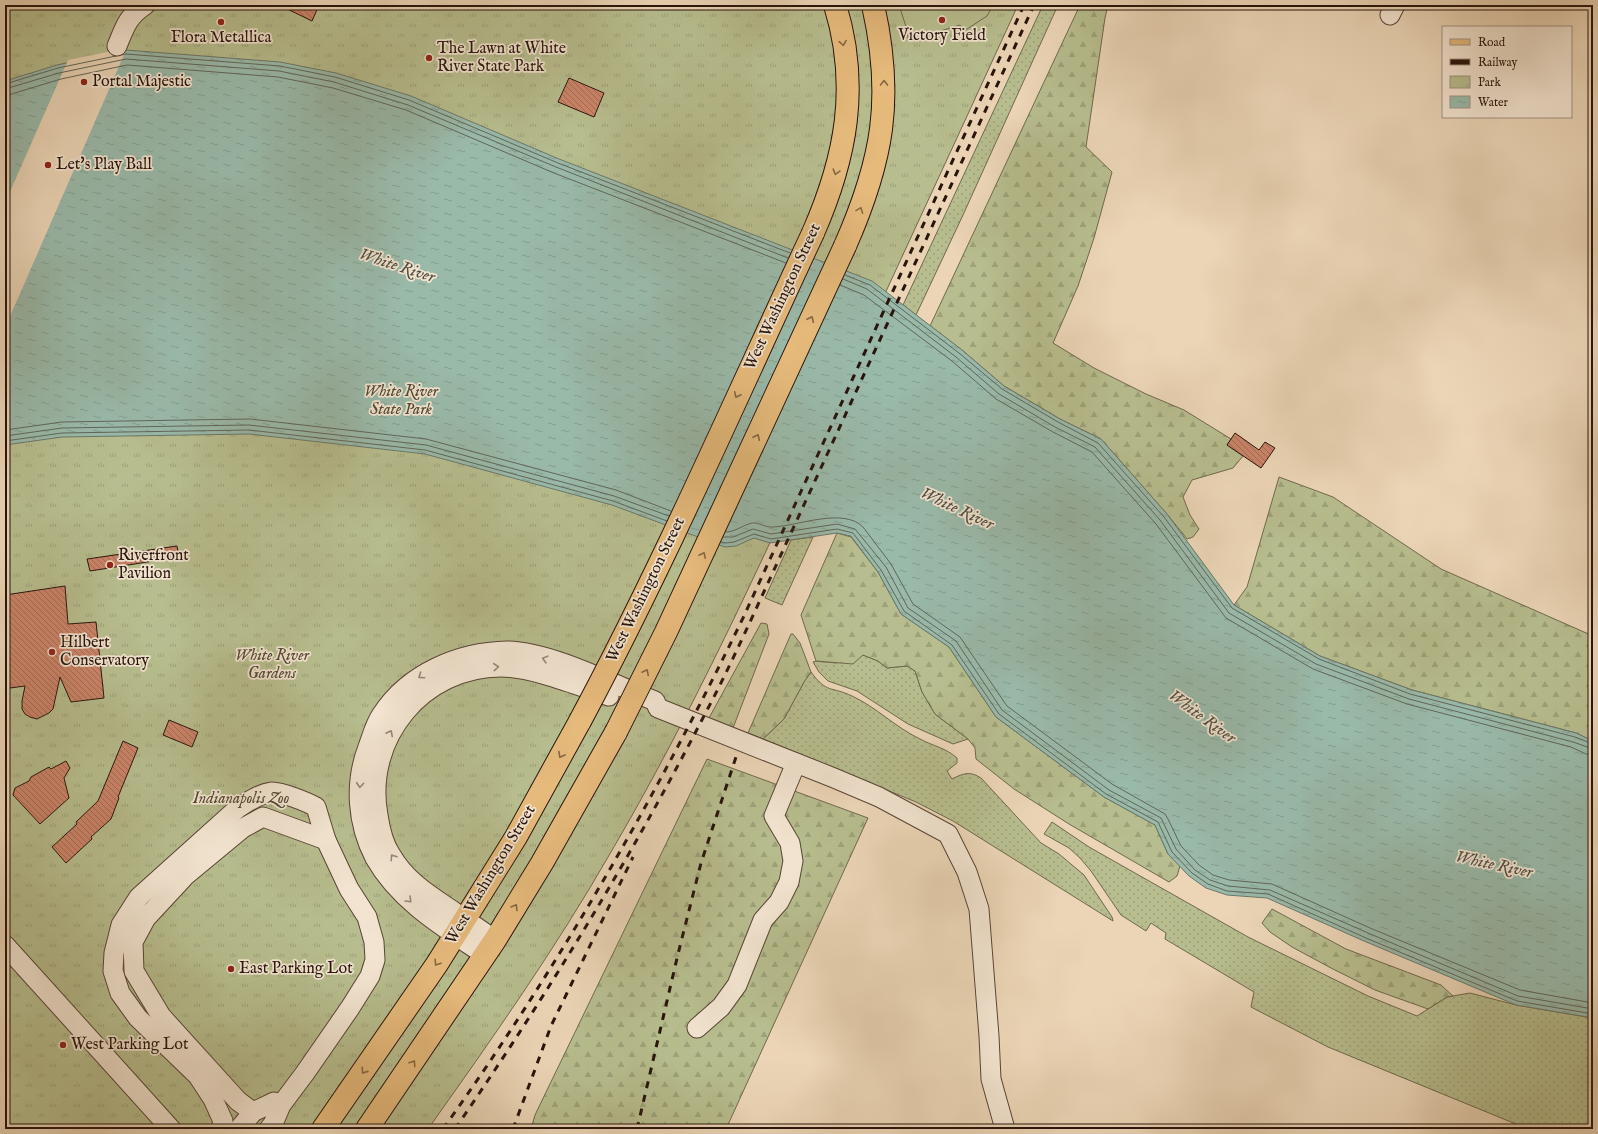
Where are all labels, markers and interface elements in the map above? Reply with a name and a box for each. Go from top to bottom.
marker: Victory Field [937,15,947,25]
marker: Flora Metallica [216,17,226,27]
place label: Victory Field [897,26,986,46]
legend [1442,26,1572,118]
place label: Flora Metallica [171,28,271,48]
text: Road [1478,35,1506,50]
place label: The Lawn at White River State Park [437,39,566,77]
one-way arrow [838,40,847,46]
marker: The Lawn at White River State Park [424,53,434,63]
text: Railway [1478,55,1517,70]
place label: Portal Majestic [92,72,191,92]
text: Park [1478,75,1501,90]
marker: Portal Majestic [79,77,89,87]
one-way arrow [880,80,888,86]
text: Water [1478,95,1509,110]
place label: Let's Play Ball [56,155,152,175]
marker: Let's Play Ball [43,160,53,170]
one-way arrow [832,168,841,175]
one-way arrow [856,206,864,213]
street label: West Washington Street [740,220,826,373]
water label: White River [356,244,439,288]
one-way arrow [806,315,814,323]
park label: White River State Park [364,382,439,420]
one-way arrow [734,391,742,398]
one-way arrow [752,433,760,441]
water label: White River [917,483,998,536]
street label: West Washington Street [602,514,690,666]
place label: Riverfront Pavilion [118,546,189,584]
one-way arrow [698,552,706,559]
marker: Riverfront Pavilion [105,560,115,570]
place label: Hilbert Conservatory [60,633,149,671]
park label: White River Gardens [235,646,310,684]
marker: Hilbert Conservatory [47,647,57,657]
one-way arrow [542,655,549,664]
one-way arrow [492,663,499,672]
one-way arrow [641,669,649,676]
one-way arrow [418,671,425,679]
water label: White River [1164,685,1241,749]
one-way arrow [386,730,393,738]
one-way arrow [559,751,566,758]
one-way arrow [355,782,364,788]
park label: Indianapolis Zoo [192,789,290,809]
street label: West Washington Street [441,801,541,948]
water label: White River [1453,847,1536,884]
one-way arrow [391,855,398,862]
one-way arrow [404,895,412,903]
one-way arrow [511,904,518,911]
place label: East Parking Lot [239,959,353,979]
one-way arrow [435,959,442,966]
marker: East Parking Lot [226,964,236,974]
place label: West Parking Lot [71,1035,189,1055]
marker: West Parking Lot [58,1040,68,1050]
one-way arrow [408,1060,415,1067]
one-way arrow [362,1066,369,1073]

